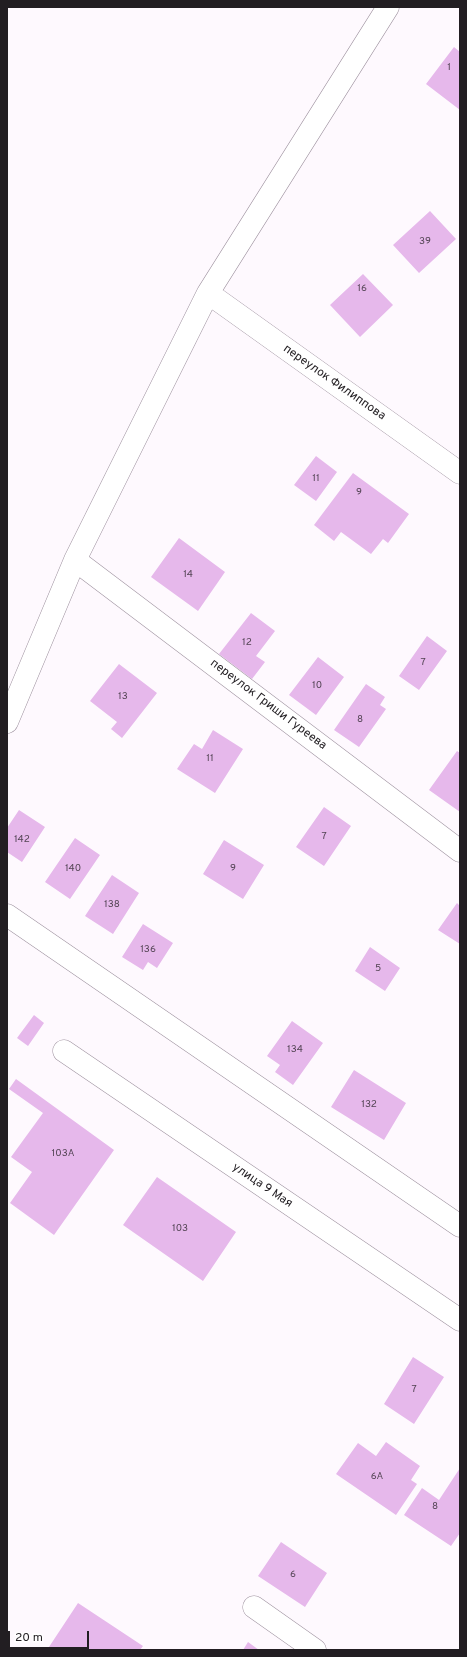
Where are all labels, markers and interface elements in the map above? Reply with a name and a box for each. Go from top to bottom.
house number: 1 [447,62,451,74]
house number: 39 [419,236,431,248]
house number: 16 [357,283,367,295]
street label: переулок Филиппова [280,342,388,424]
house number: 11 [312,473,320,485]
house number: 9 [356,487,362,499]
house number: 14 [183,569,193,581]
house number: 12 [242,637,252,649]
street label: переулок Гриши Гуреева [207,656,329,754]
house number: 7 [420,657,426,669]
house number: 10 [312,680,322,692]
house number: 13 [118,691,128,703]
house number: 8 [357,714,363,726]
house number: 11 [206,753,214,765]
house number: 7 [321,831,327,843]
house number: 142 [14,834,30,846]
house number: 140 [65,863,81,875]
house number: 9 [230,863,236,875]
house number: 138 [104,899,120,911]
house number: 136 [140,944,156,956]
house number: 5 [375,963,381,975]
house number: 134 [287,1044,303,1056]
house number: 132 [361,1099,377,1111]
house number: 103А [52,1148,74,1160]
street label: улица 9 Мая [229,1161,295,1211]
house number: 103 [172,1223,188,1235]
house number: 7 [411,1384,417,1396]
house number: 6А [371,1471,383,1483]
house number: 8 [432,1501,438,1513]
house number: 6 [290,1569,296,1581]
scale bar [10,1623,91,1649]
text: 20 m [15,1630,43,1646]

